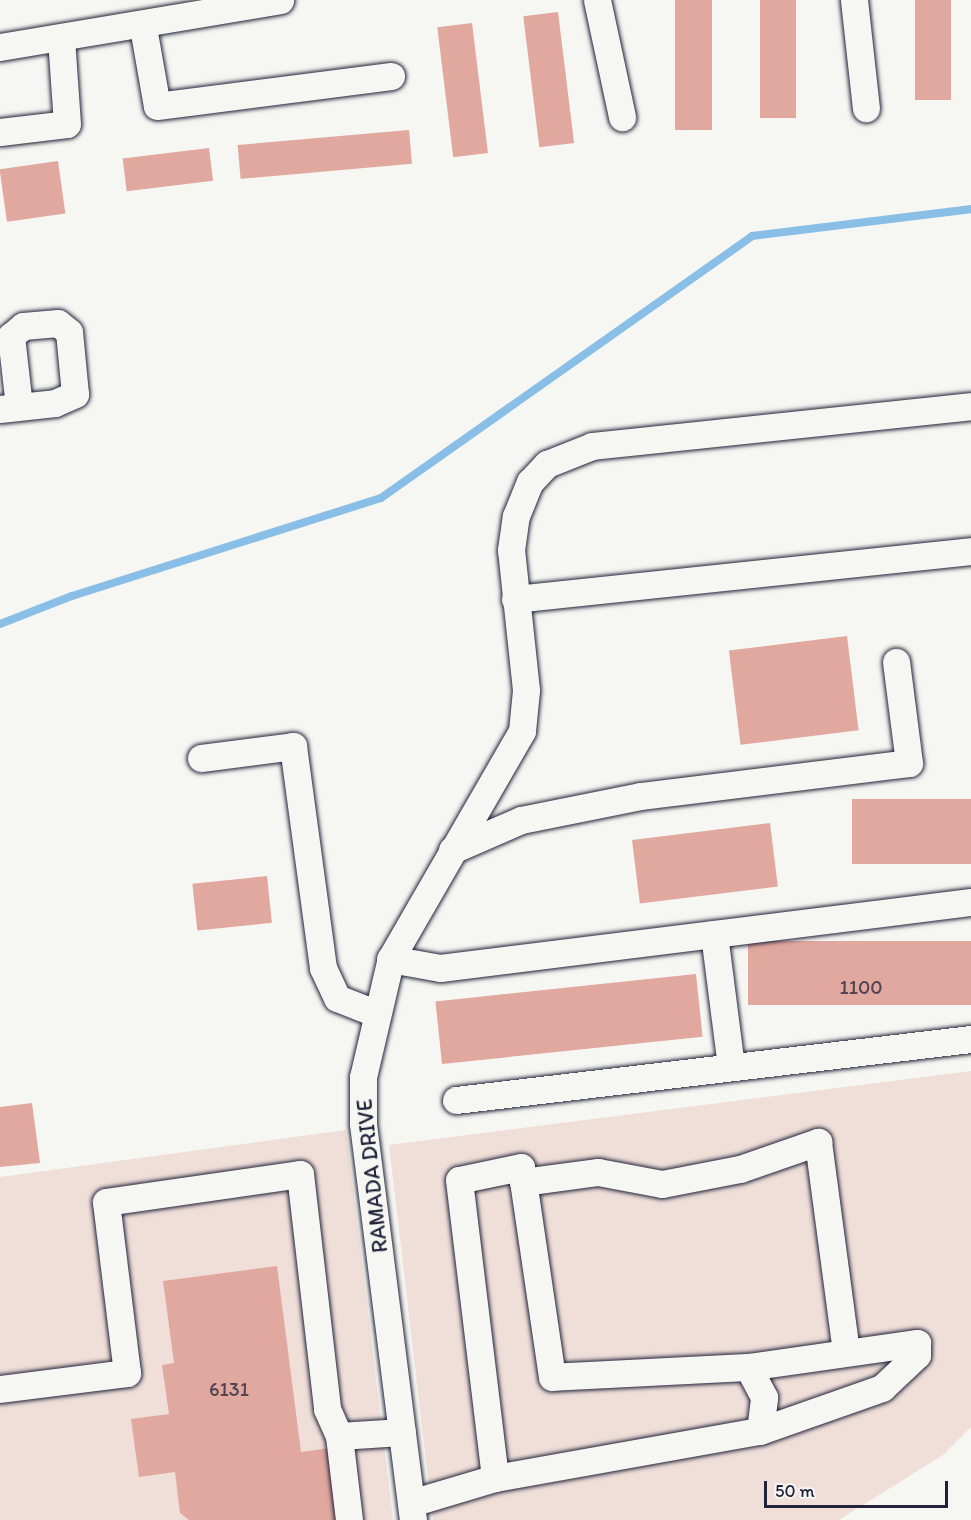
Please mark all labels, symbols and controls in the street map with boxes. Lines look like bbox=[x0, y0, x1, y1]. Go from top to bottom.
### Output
house number: 1100 bbox=[839, 975, 883, 999]
street label: RAMADA DRIVE bbox=[351, 1098, 393, 1254]
house number: 6131 bbox=[209, 1377, 249, 1401]
scale bar bbox=[767, 1469, 952, 1507]
text: 50 m bbox=[775, 1480, 815, 1502]

